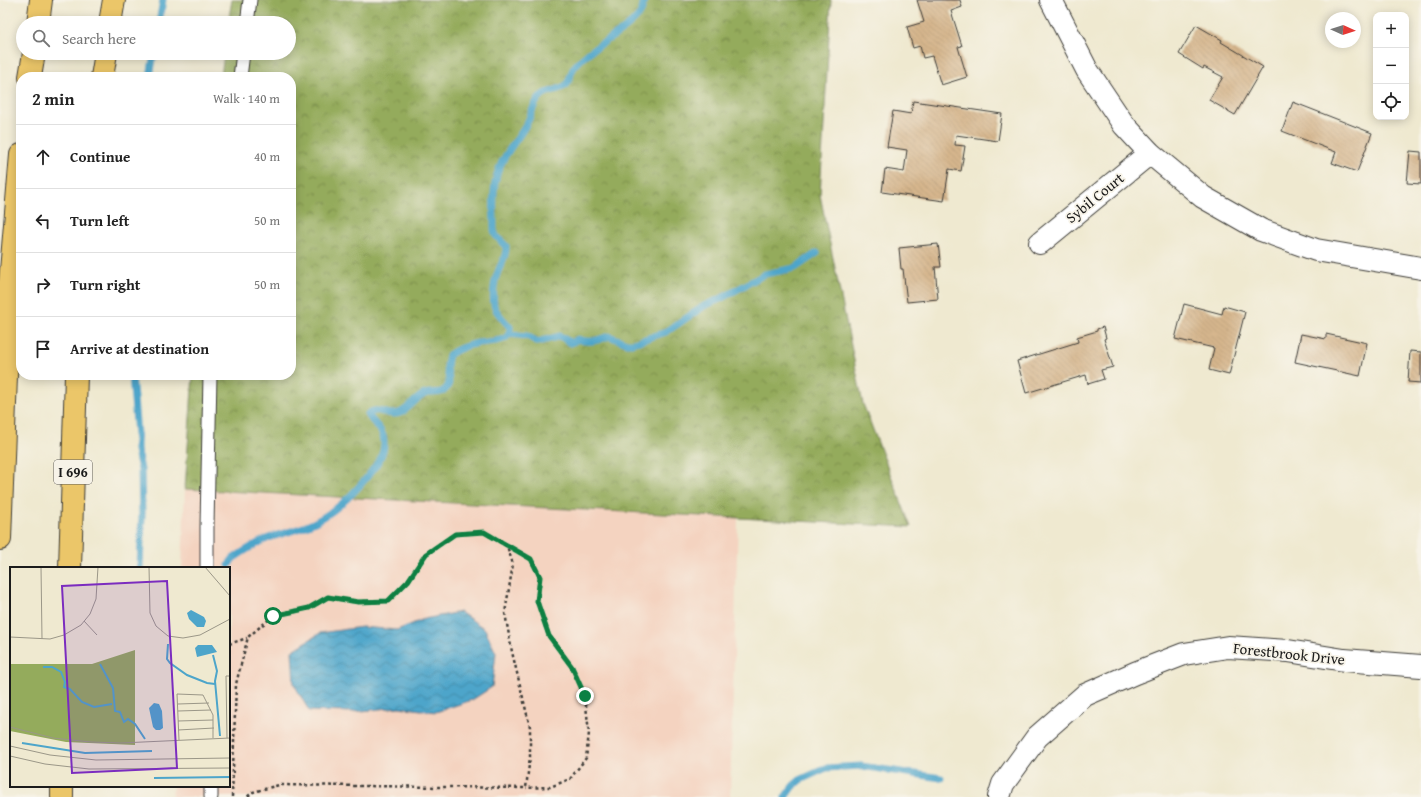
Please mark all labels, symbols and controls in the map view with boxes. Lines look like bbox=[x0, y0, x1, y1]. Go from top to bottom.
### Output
north arrow bbox=[1325, 12, 1361, 48]
map controls bbox=[1373, 12, 1409, 120]
button: + bbox=[1373, 12, 1409, 48]
search box bbox=[16, 16, 296, 60]
icon: search bbox=[30, 27, 52, 49]
text: Search here bbox=[62, 28, 136, 49]
button: − bbox=[1373, 48, 1409, 84]
button: locate bbox=[1373, 84, 1409, 120]
text: 2 min bbox=[32, 86, 74, 111]
text: Walk · 140 m bbox=[213, 89, 280, 108]
icon: ahead bbox=[32, 146, 54, 168]
text: Continue bbox=[70, 146, 131, 167]
text: 40 m bbox=[254, 147, 280, 166]
street label: Sybil Court bbox=[1061, 167, 1129, 228]
icon: left bbox=[32, 210, 54, 232]
text: Turn left bbox=[70, 210, 129, 231]
text: 50 m bbox=[254, 211, 280, 230]
icon: right bbox=[32, 274, 54, 296]
text: Turn right bbox=[70, 274, 141, 295]
text: 50 m bbox=[254, 275, 280, 294]
icon: arrive bbox=[32, 338, 54, 360]
text: Arrive at destination bbox=[70, 338, 209, 359]
road number: I 696 bbox=[54, 460, 92, 484]
inset map bbox=[10, 567, 230, 787]
route start bbox=[264, 607, 282, 625]
street label: Forestbrook Drive bbox=[1232, 637, 1346, 670]
route end bbox=[576, 687, 594, 705]

